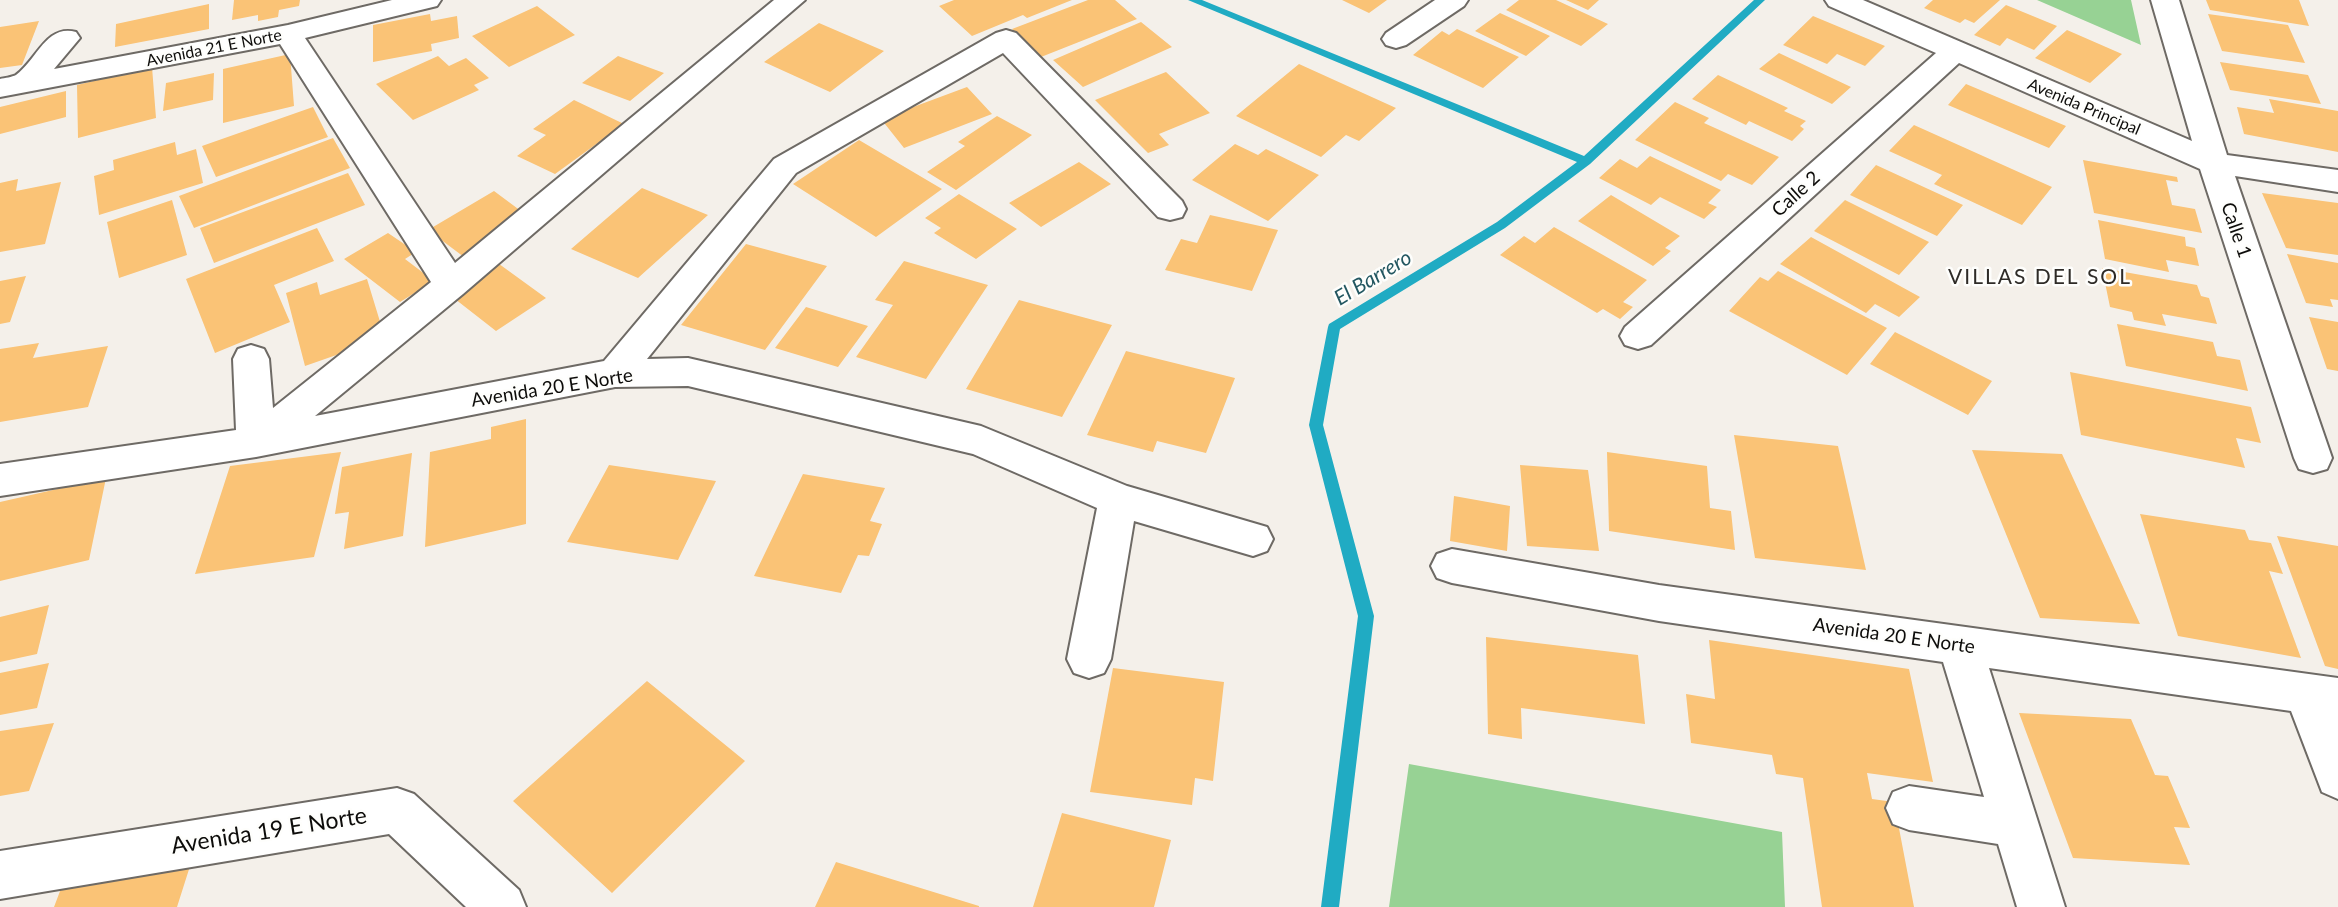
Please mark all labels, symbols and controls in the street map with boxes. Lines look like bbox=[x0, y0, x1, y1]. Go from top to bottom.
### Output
street label: Avenida 21 E Norte bbox=[145, 25, 283, 71]
street label: Avenida Principal bbox=[2025, 75, 2143, 139]
street label: Calle 2 bbox=[1767, 166, 1825, 222]
street label: Calle 1 bbox=[2216, 199, 2256, 261]
water label: El Barrero bbox=[1330, 245, 1416, 311]
district label: VILLAS DEL SOL bbox=[1950, 264, 2130, 290]
street label: Avenida 20 E Norte bbox=[470, 364, 634, 412]
street label: Avenida 20 E Norte bbox=[1812, 613, 1976, 659]
street label: Avenida 19 E Norte bbox=[169, 802, 369, 860]

